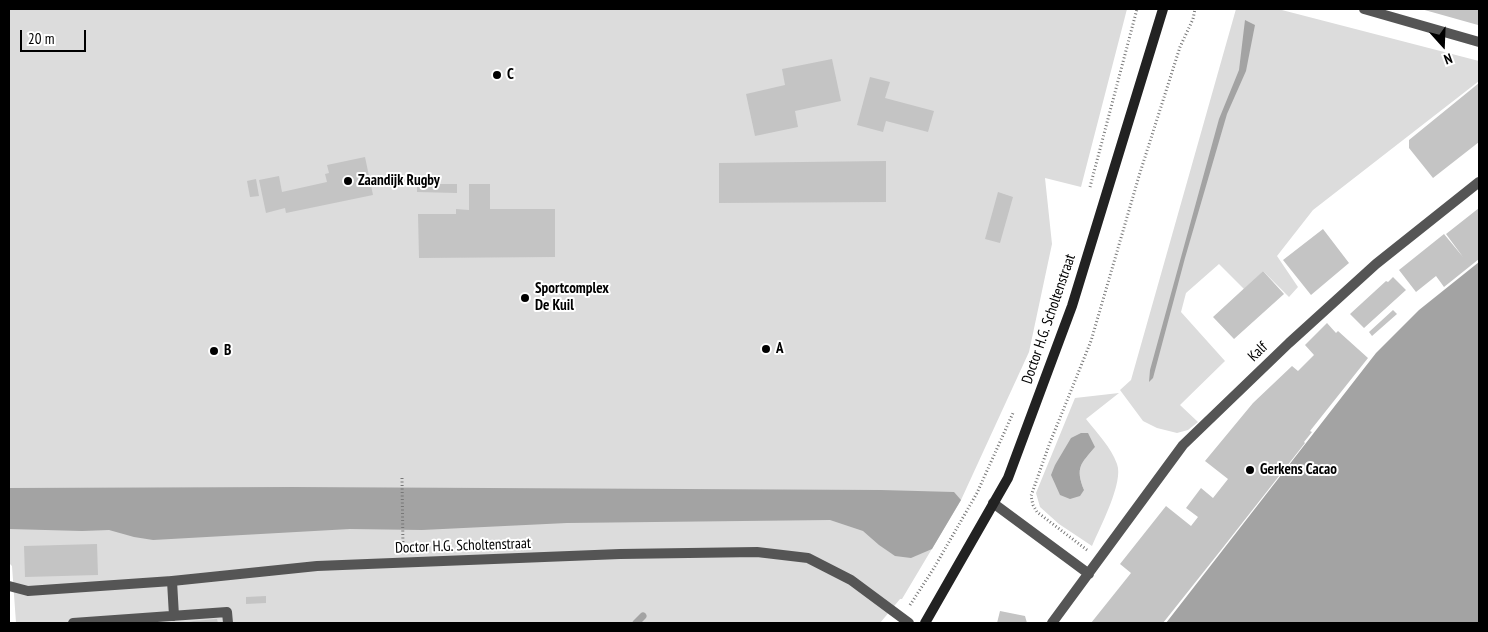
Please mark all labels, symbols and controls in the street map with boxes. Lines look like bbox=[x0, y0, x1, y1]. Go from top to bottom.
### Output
scale bar bbox=[22, 20, 89, 52]
north arrow bbox=[1418, 20, 1468, 70]
text: 20 m bbox=[28, 29, 54, 48]
text: N bbox=[1441, 49, 1455, 69]
place label: C bbox=[507, 66, 514, 84]
marker: C bbox=[491, 69, 503, 81]
place label: Zaandijk Rugby bbox=[358, 172, 440, 190]
marker: Zaandijk Rugby bbox=[342, 175, 354, 187]
street label: Doctor H.G. Scholtenstraat bbox=[1018, 252, 1080, 386]
place label: Sportcomplex De Kuil bbox=[535, 280, 609, 315]
marker: Sportcomplex De Kuil bbox=[519, 292, 531, 304]
street label: Kalf bbox=[1244, 338, 1272, 366]
place label: A bbox=[776, 340, 784, 358]
place label: B bbox=[224, 342, 231, 360]
marker: A bbox=[760, 343, 772, 355]
marker: B bbox=[208, 345, 220, 357]
place label: Gerkens Cacao bbox=[1260, 461, 1337, 479]
marker: Gerkens Cacao bbox=[1244, 464, 1256, 476]
street label: Doctor H.G. Scholtenstraat bbox=[395, 535, 531, 557]

